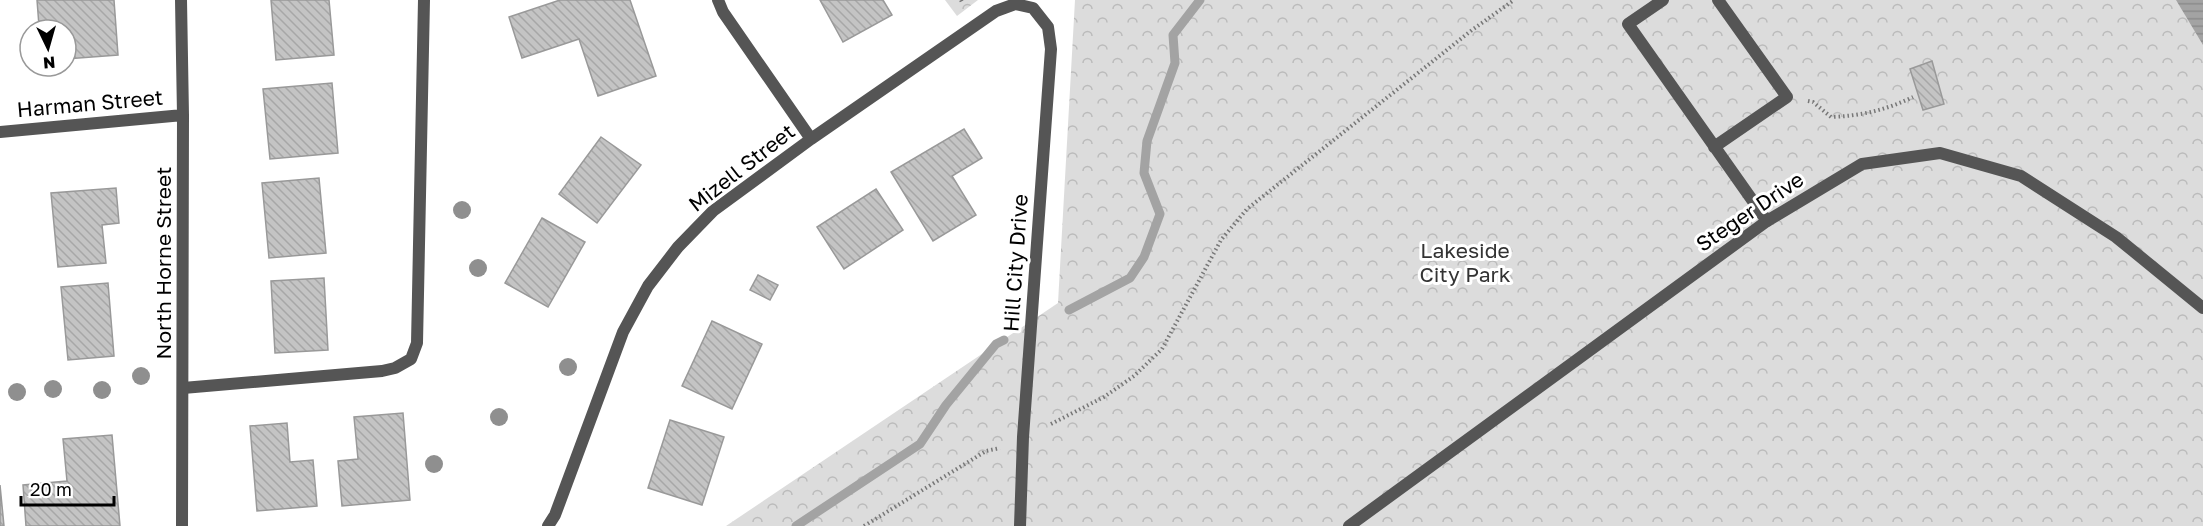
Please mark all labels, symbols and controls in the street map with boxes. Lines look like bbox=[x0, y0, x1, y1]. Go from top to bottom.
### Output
north arrow bbox=[18, 18, 78, 78]
text: N bbox=[42, 52, 56, 73]
street label: Harman Street bbox=[16, 84, 164, 122]
street label: Mizell Street bbox=[683, 118, 800, 217]
street label: Steger Drive bbox=[1691, 166, 1808, 257]
street label: North Horne Street bbox=[150, 167, 176, 360]
street label: Hill City Drive bbox=[997, 193, 1033, 333]
park label: Lakeside City Park bbox=[1419, 237, 1511, 287]
scale bar bbox=[21, 469, 114, 507]
text: 20 m bbox=[30, 478, 72, 500]

